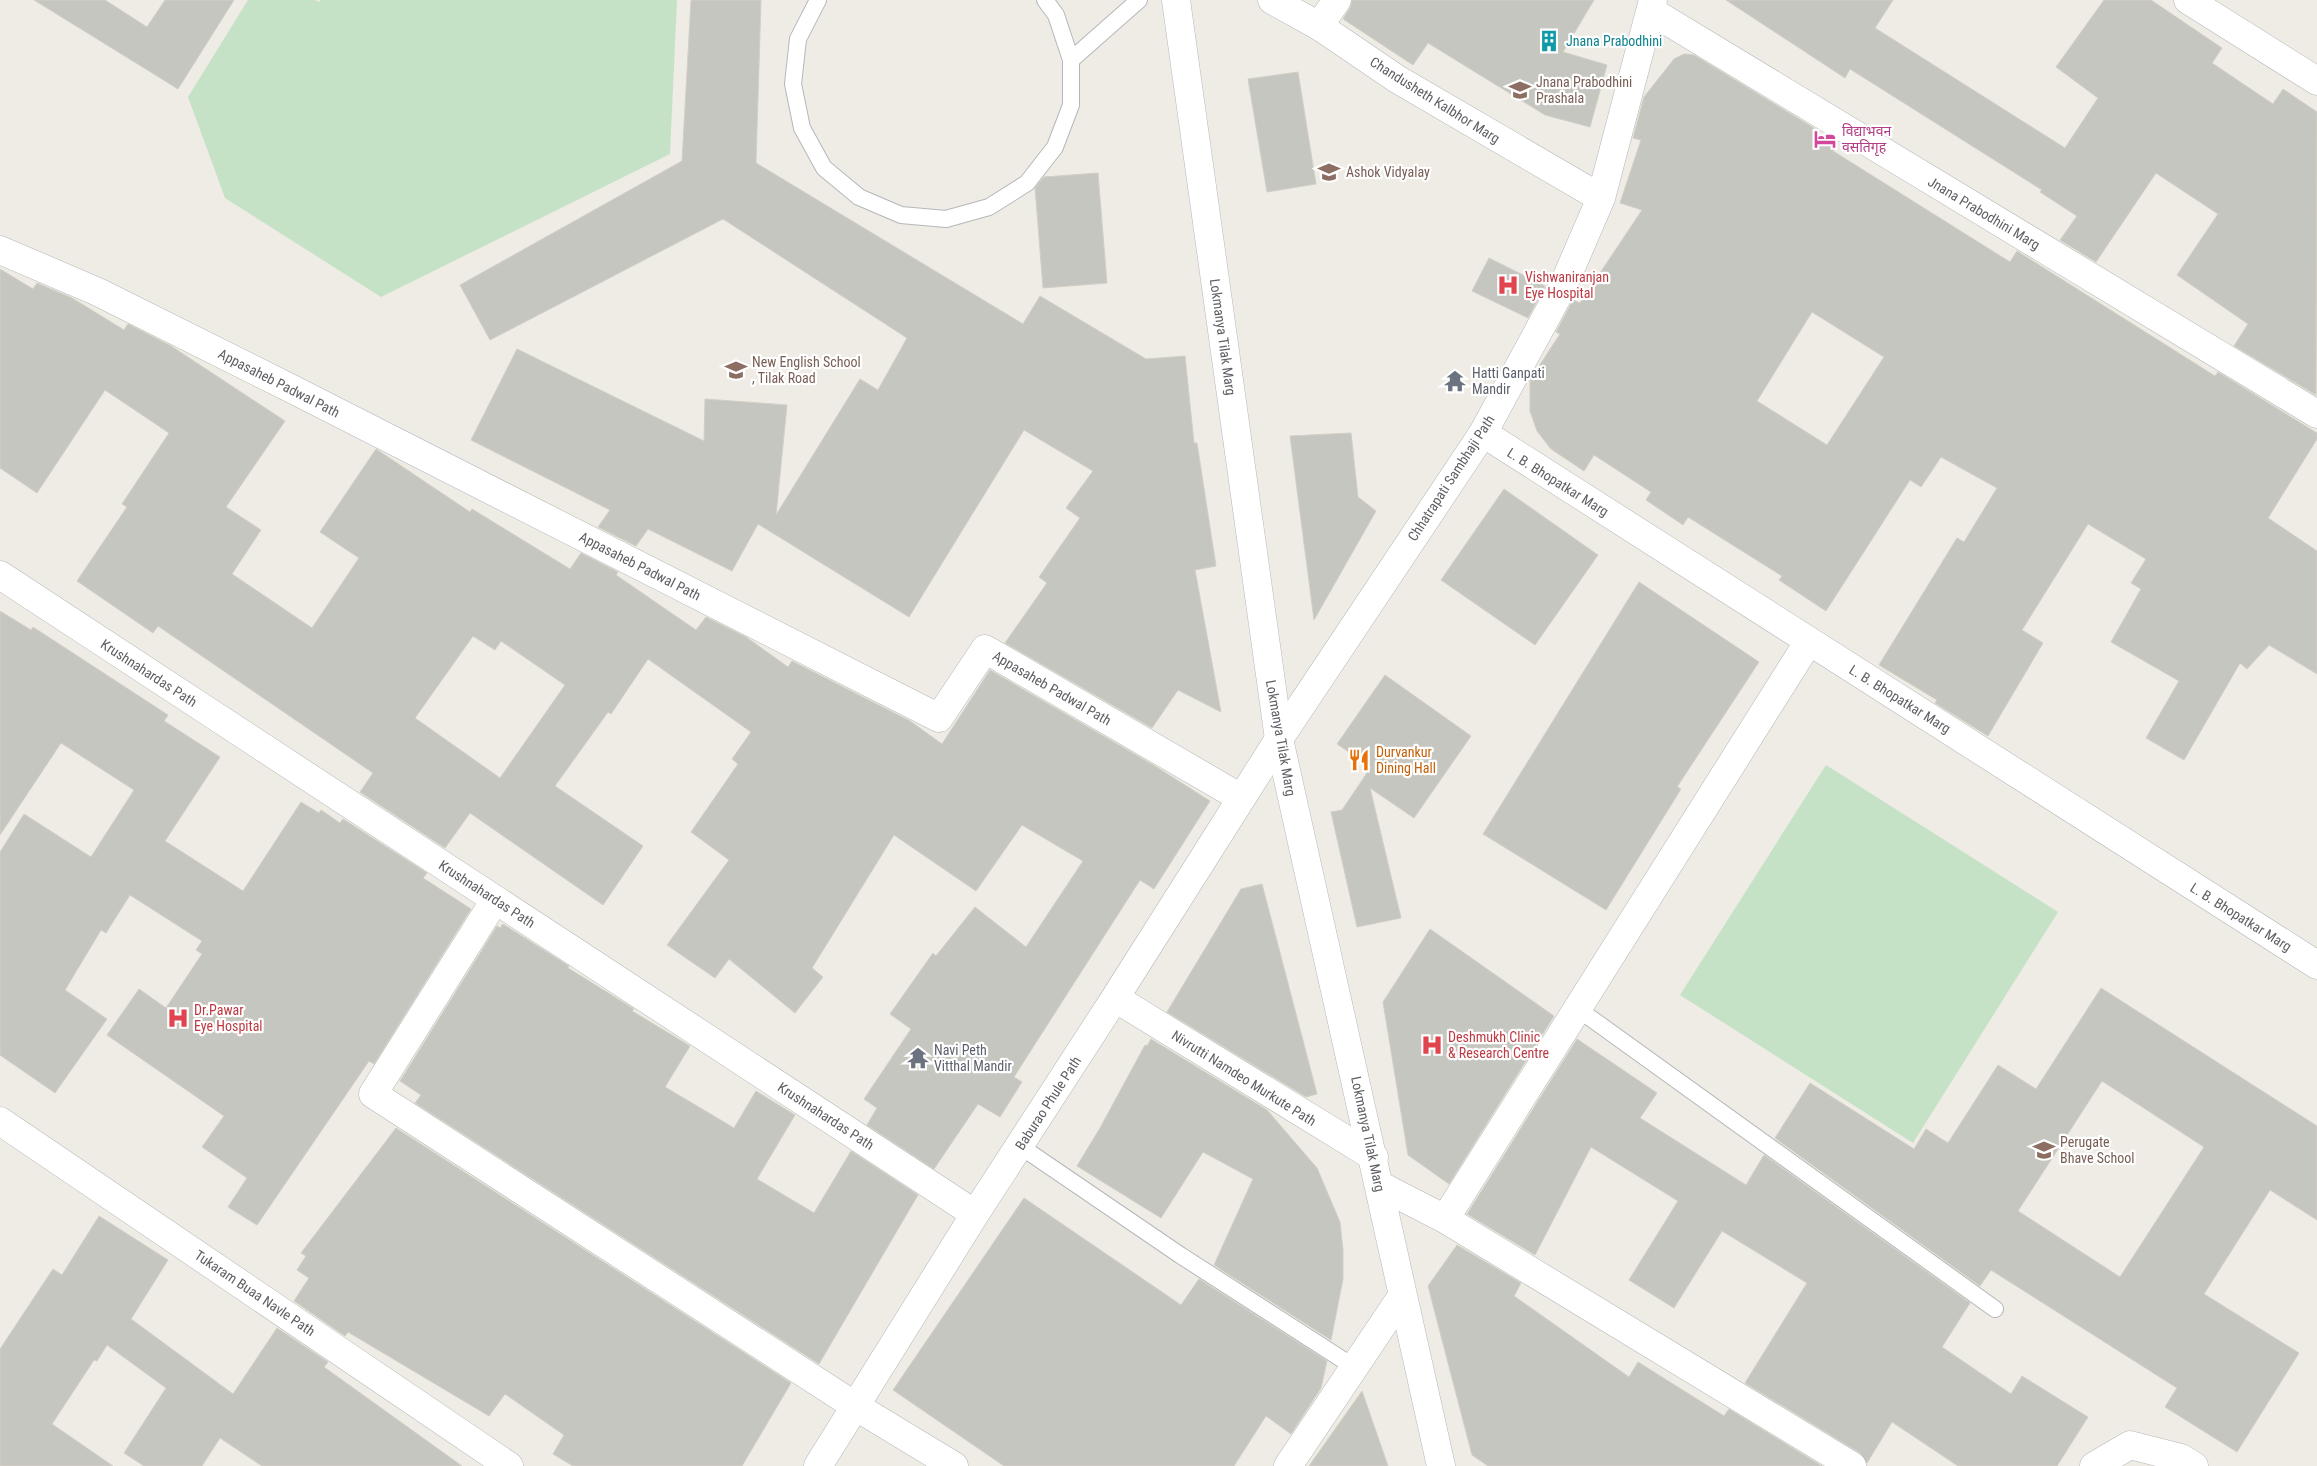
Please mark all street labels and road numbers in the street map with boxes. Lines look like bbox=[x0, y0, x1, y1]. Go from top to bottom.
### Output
street label: Chandusheth Kalbhor Marg bbox=[1367, 54, 1503, 146]
street label: Jnana Prabodhini Marg bbox=[1925, 173, 2043, 253]
street label: Lokmanya Tilak Marg bbox=[1207, 278, 1239, 396]
street label: Appasaheb Padwal Path bbox=[216, 345, 342, 421]
street label: Chhatrapati Sambhaji Path bbox=[1404, 412, 1498, 544]
street label: L. B. Bhopatkar Marg bbox=[1505, 444, 1611, 520]
street label: Appasaheb Padwal Path bbox=[577, 528, 703, 604]
street label: Krushnahardas Path bbox=[98, 636, 200, 710]
street label: Appasaheb Padwal Path bbox=[990, 648, 1114, 728]
street label: L. B. Bhopatkar Marg bbox=[1847, 661, 1953, 737]
street label: Lokmanya Tilak Marg bbox=[1263, 679, 1299, 797]
street label: Krushnahardas Path bbox=[436, 857, 538, 931]
street label: L. B. Bhopatkar Marg bbox=[2188, 879, 2294, 955]
street label: Nivrutti Namdeo Murkute Path bbox=[1169, 1027, 1319, 1129]
street label: Baburao Phule Path bbox=[1012, 1053, 1084, 1153]
street label: Lokmanya Tilak Marg bbox=[1348, 1075, 1388, 1193]
street label: Krushnahardas Path bbox=[775, 1079, 877, 1153]
street label: Tukaram Buaa Navle Path bbox=[192, 1247, 318, 1339]

